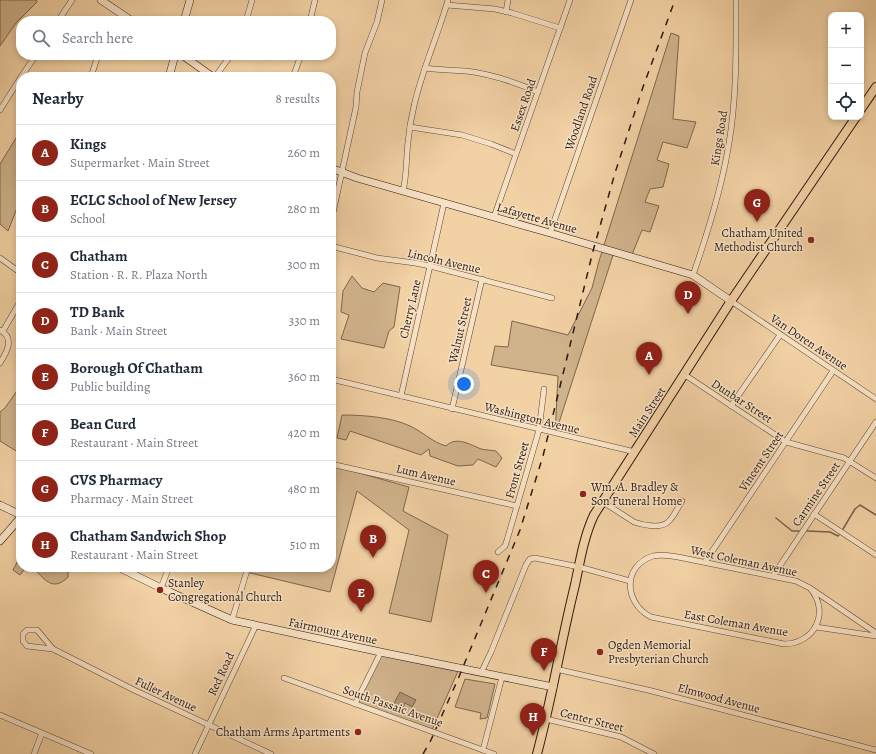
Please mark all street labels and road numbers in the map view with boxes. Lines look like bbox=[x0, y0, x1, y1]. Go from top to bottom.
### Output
street label: Woodland Road bbox=[560, 73, 601, 153]
street label: Essex Road bbox=[506, 76, 540, 134]
street label: Kings Road bbox=[707, 109, 731, 167]
street label: Lafayette Avenue bbox=[495, 199, 579, 237]
street label: Lincoln Avenue bbox=[406, 245, 482, 277]
street label: Cherry Lane bbox=[395, 278, 425, 340]
street label: Walnut Street bbox=[444, 295, 475, 366]
street label: Van Doren Avenue bbox=[766, 310, 851, 374]
street label: Dunbar Street bbox=[708, 375, 776, 427]
street label: Main Street bbox=[625, 384, 669, 440]
street label: Washington Avenue bbox=[482, 398, 581, 438]
street label: Vincent Street bbox=[734, 428, 787, 495]
street label: Front Street bbox=[501, 440, 533, 500]
street label: Carmine Street bbox=[788, 458, 844, 530]
street label: Lum Avenue bbox=[395, 460, 457, 490]
street label: West Coleman Avenue bbox=[688, 542, 799, 580]
street label: East Coleman Avenue bbox=[683, 606, 789, 640]
street label: Fairmount Avenue bbox=[287, 614, 379, 648]
street label: Red Road bbox=[204, 649, 238, 698]
street label: Fuller Avenue bbox=[132, 673, 200, 715]
street label: Elmwood Avenue bbox=[676, 679, 762, 717]
street label: South Passaic Avenue bbox=[341, 681, 445, 731]
street label: Center Street bbox=[559, 704, 626, 736]

